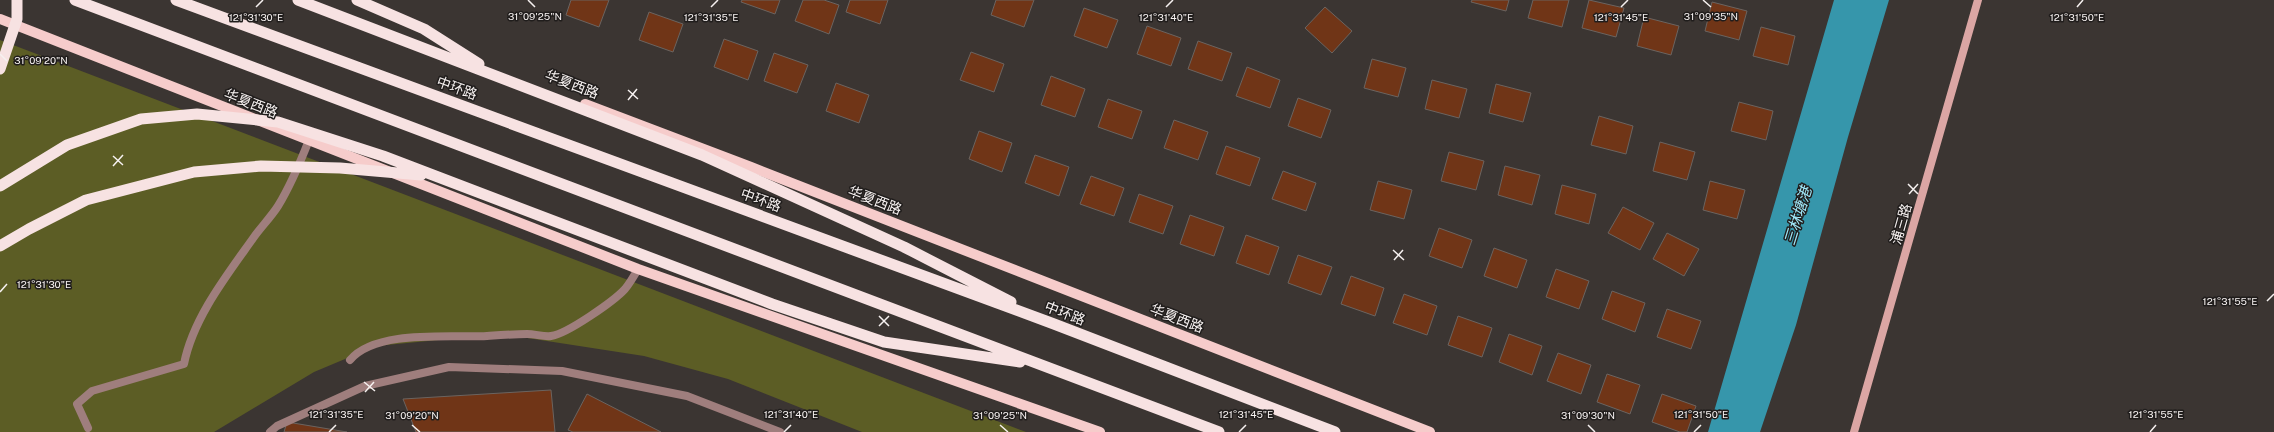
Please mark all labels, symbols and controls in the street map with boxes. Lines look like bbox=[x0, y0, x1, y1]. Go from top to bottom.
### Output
text: 31°09'25"N bbox=[508, 10, 562, 22]
text: 31°09'35"N bbox=[1684, 10, 1738, 22]
text: 121°31'30"E bbox=[229, 11, 283, 23]
text: 121°31'35"E bbox=[684, 11, 738, 23]
text: 121°31'40"E bbox=[1139, 11, 1193, 23]
text: 121°31'45"E bbox=[1594, 11, 1648, 23]
text: 121°31'50"E bbox=[2050, 11, 2104, 23]
text: 31°09'20"N bbox=[14, 54, 68, 66]
street label: 华夏西路 bbox=[543, 66, 601, 102]
street label: 中环路 bbox=[435, 73, 479, 103]
street label: 华夏西路 bbox=[222, 85, 280, 121]
street label: 华夏西路 bbox=[846, 182, 904, 218]
water label: 三林塘港 bbox=[1781, 183, 1815, 247]
street label: 中环路 bbox=[739, 185, 783, 215]
street label: 浦三路 bbox=[1888, 202, 1914, 246]
text: 121°31'30"E bbox=[17, 278, 71, 290]
text: 121°31'55"E bbox=[2203, 295, 2257, 307]
street label: 中环路 bbox=[1043, 298, 1087, 328]
street label: 华夏西路 bbox=[1148, 300, 1206, 336]
text: 121°31'35"E bbox=[309, 408, 363, 420]
text: 121°31'40"E bbox=[764, 408, 818, 420]
text: 121°31'45"E bbox=[1219, 408, 1273, 420]
text: 121°31'50"E bbox=[1674, 408, 1728, 420]
text: 121°31'55"E bbox=[2129, 408, 2183, 420]
text: 31°09'20"N bbox=[385, 409, 439, 421]
text: 31°09'25"N bbox=[973, 409, 1027, 421]
text: 31°09'30"N bbox=[1561, 409, 1615, 421]

